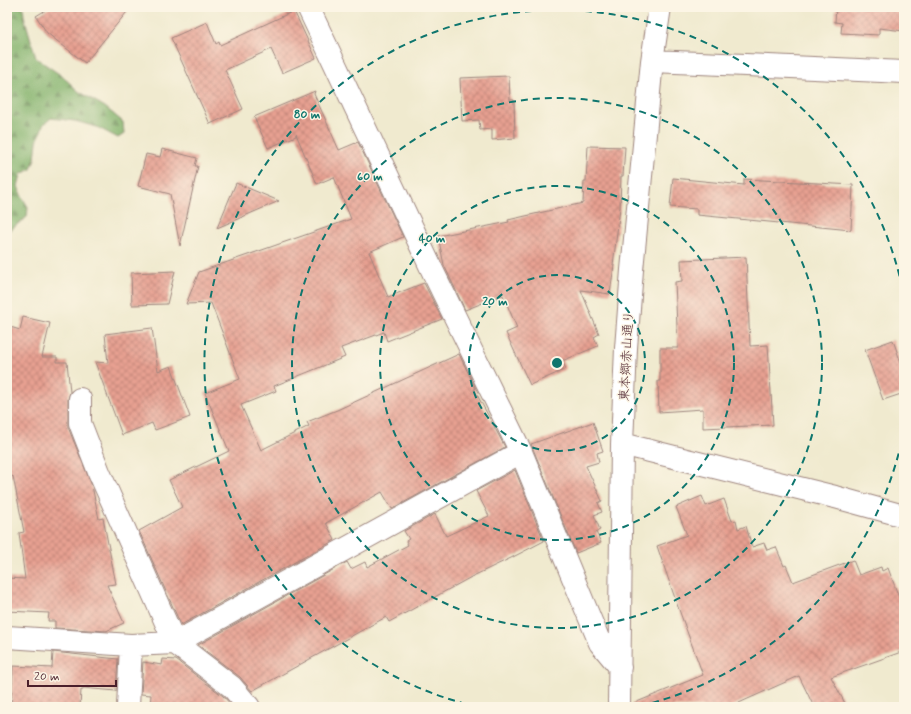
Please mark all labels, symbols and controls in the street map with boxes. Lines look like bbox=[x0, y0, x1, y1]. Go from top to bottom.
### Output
text: 80 m bbox=[294, 107, 321, 123]
text: 60 m bbox=[357, 169, 383, 185]
text: 40 m bbox=[419, 231, 446, 247]
text: 20 m bbox=[482, 294, 508, 310]
street label: 東本郷赤山通り bbox=[616, 310, 638, 402]
centre of rings bbox=[550, 356, 564, 370]
scale bar bbox=[28, 662, 116, 688]
text: 20 m bbox=[34, 669, 60, 685]

